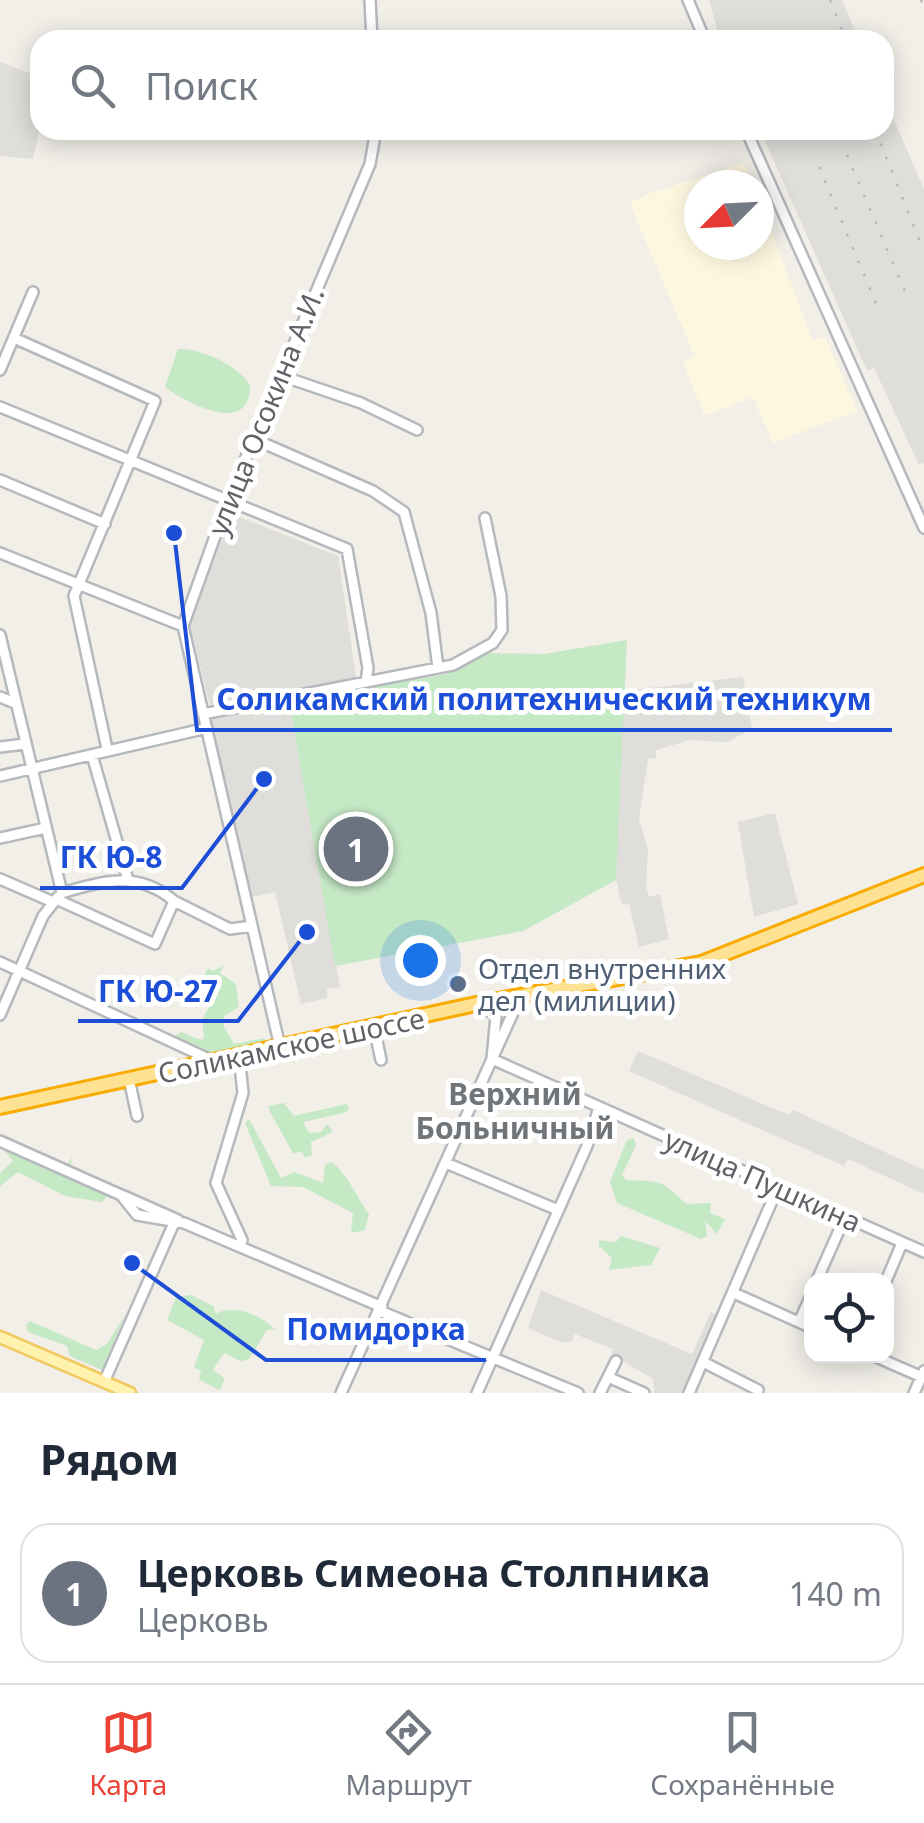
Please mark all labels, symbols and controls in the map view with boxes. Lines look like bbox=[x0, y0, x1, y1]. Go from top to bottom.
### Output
search box bbox=[30, 30, 894, 140]
icon: search bbox=[65, 58, 120, 113]
text: Поиск bbox=[145, 59, 258, 111]
north arrow bbox=[684, 170, 774, 260]
street label: улица Осокина А.И. bbox=[198, 281, 332, 541]
callout: Соликамский политехнический техникум bbox=[197, 670, 892, 730]
text: Соликамский политехнический техникум bbox=[217, 678, 872, 719]
pin: 1 bbox=[324, 812, 388, 886]
callout: ГК Ю-8 bbox=[40, 828, 182, 888]
text: ГК Ю-8 bbox=[60, 836, 162, 877]
your location bbox=[395, 935, 446, 986]
place label: Отдел внутренних дел (милиции) bbox=[478, 949, 727, 1019]
callout: ГК Ю-27 bbox=[78, 961, 238, 1021]
text: ГК Ю-27 bbox=[98, 970, 218, 1011]
marker: Отдел внутренних дел (милиции) bbox=[447, 973, 469, 995]
street label: Соликамское шоссе bbox=[154, 998, 428, 1092]
district label: Верхний Больничный bbox=[415, 1073, 615, 1148]
street label: улица Пушкина bbox=[659, 1120, 867, 1240]
map controls bbox=[804, 1273, 894, 1363]
button: locate bbox=[804, 1273, 894, 1363]
callout: Помидорка bbox=[266, 1300, 486, 1360]
text: Помидорка bbox=[286, 1308, 466, 1349]
text: Рядом bbox=[40, 1430, 179, 1487]
text: Церковь Симеона Столпника bbox=[137, 1546, 710, 1598]
text: 1 bbox=[65, 1572, 84, 1615]
text: 140 m bbox=[789, 1572, 882, 1615]
text: Церковь bbox=[137, 1598, 269, 1641]
tab: Карта bbox=[89, 1705, 167, 1803]
tab: Маршрут bbox=[346, 1705, 472, 1803]
tab: Сохранённые bbox=[650, 1705, 835, 1803]

